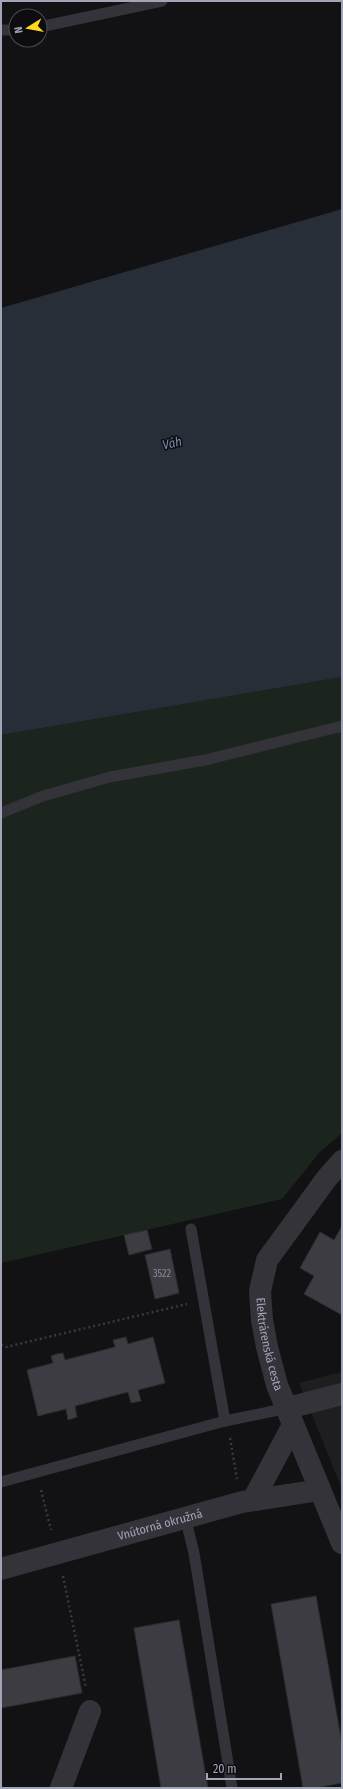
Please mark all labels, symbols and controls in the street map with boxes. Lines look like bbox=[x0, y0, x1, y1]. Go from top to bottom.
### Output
north arrow bbox=[8, 8, 48, 48]
text: N bbox=[12, 25, 26, 34]
water label: Váh bbox=[161, 433, 183, 453]
house number: 3522 bbox=[153, 1268, 171, 1280]
street label: Elektrárenská cesta bbox=[253, 1297, 286, 1393]
street label: Vnútorná okružná bbox=[116, 1506, 204, 1543]
scale bar bbox=[207, 1755, 281, 1781]
text: 20 m bbox=[213, 1762, 237, 1776]

